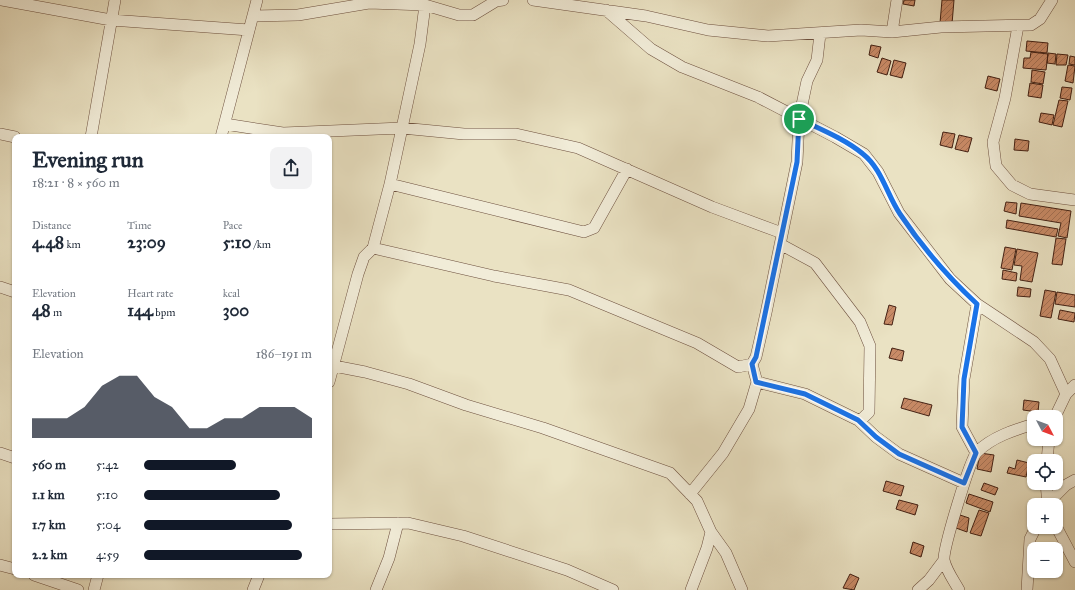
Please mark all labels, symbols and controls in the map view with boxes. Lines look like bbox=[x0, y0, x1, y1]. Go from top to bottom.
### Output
pin bbox=[782, 102, 816, 136]
icon: arrive bbox=[788, 108, 810, 130]
text: Evening run bbox=[32, 146, 144, 173]
button: share bbox=[270, 147, 312, 189]
text: 18:21 · 8 × 560 m bbox=[32, 175, 120, 191]
text: Distance bbox=[32, 219, 71, 232]
text: Time bbox=[127, 219, 152, 232]
text: Pace bbox=[223, 219, 243, 232]
text: 4.48 bbox=[32, 232, 64, 253]
text: 23:09 bbox=[127, 232, 166, 253]
text: 5:10 bbox=[223, 232, 251, 253]
text: km bbox=[64, 238, 81, 251]
text: /km bbox=[251, 238, 271, 251]
text: Elevation bbox=[32, 287, 76, 300]
text: Heart rate bbox=[127, 287, 174, 300]
text: kcal bbox=[223, 287, 240, 300]
text: 48 bbox=[32, 300, 51, 321]
text: 144 bbox=[127, 300, 153, 321]
text: 300 bbox=[223, 300, 249, 321]
text: m bbox=[51, 306, 62, 319]
text: bpm bbox=[153, 306, 175, 319]
text: Elevation bbox=[32, 346, 84, 362]
text: 186–191 m bbox=[256, 346, 312, 362]
north arrow bbox=[1027, 410, 1063, 446]
map controls bbox=[1027, 410, 1063, 578]
button: locate bbox=[1027, 454, 1063, 490]
text: 560 m bbox=[32, 457, 66, 473]
text: 5:42 bbox=[96, 457, 119, 473]
text: 1.1 km bbox=[32, 487, 65, 503]
text: 5:10 bbox=[96, 487, 118, 503]
button: + bbox=[1027, 498, 1063, 534]
text: 1.7 km bbox=[32, 517, 66, 533]
text: 5:04 bbox=[96, 517, 120, 533]
button: − bbox=[1027, 542, 1063, 578]
text: 2.2 km bbox=[32, 547, 68, 563]
text: 4:59 bbox=[96, 547, 120, 563]

